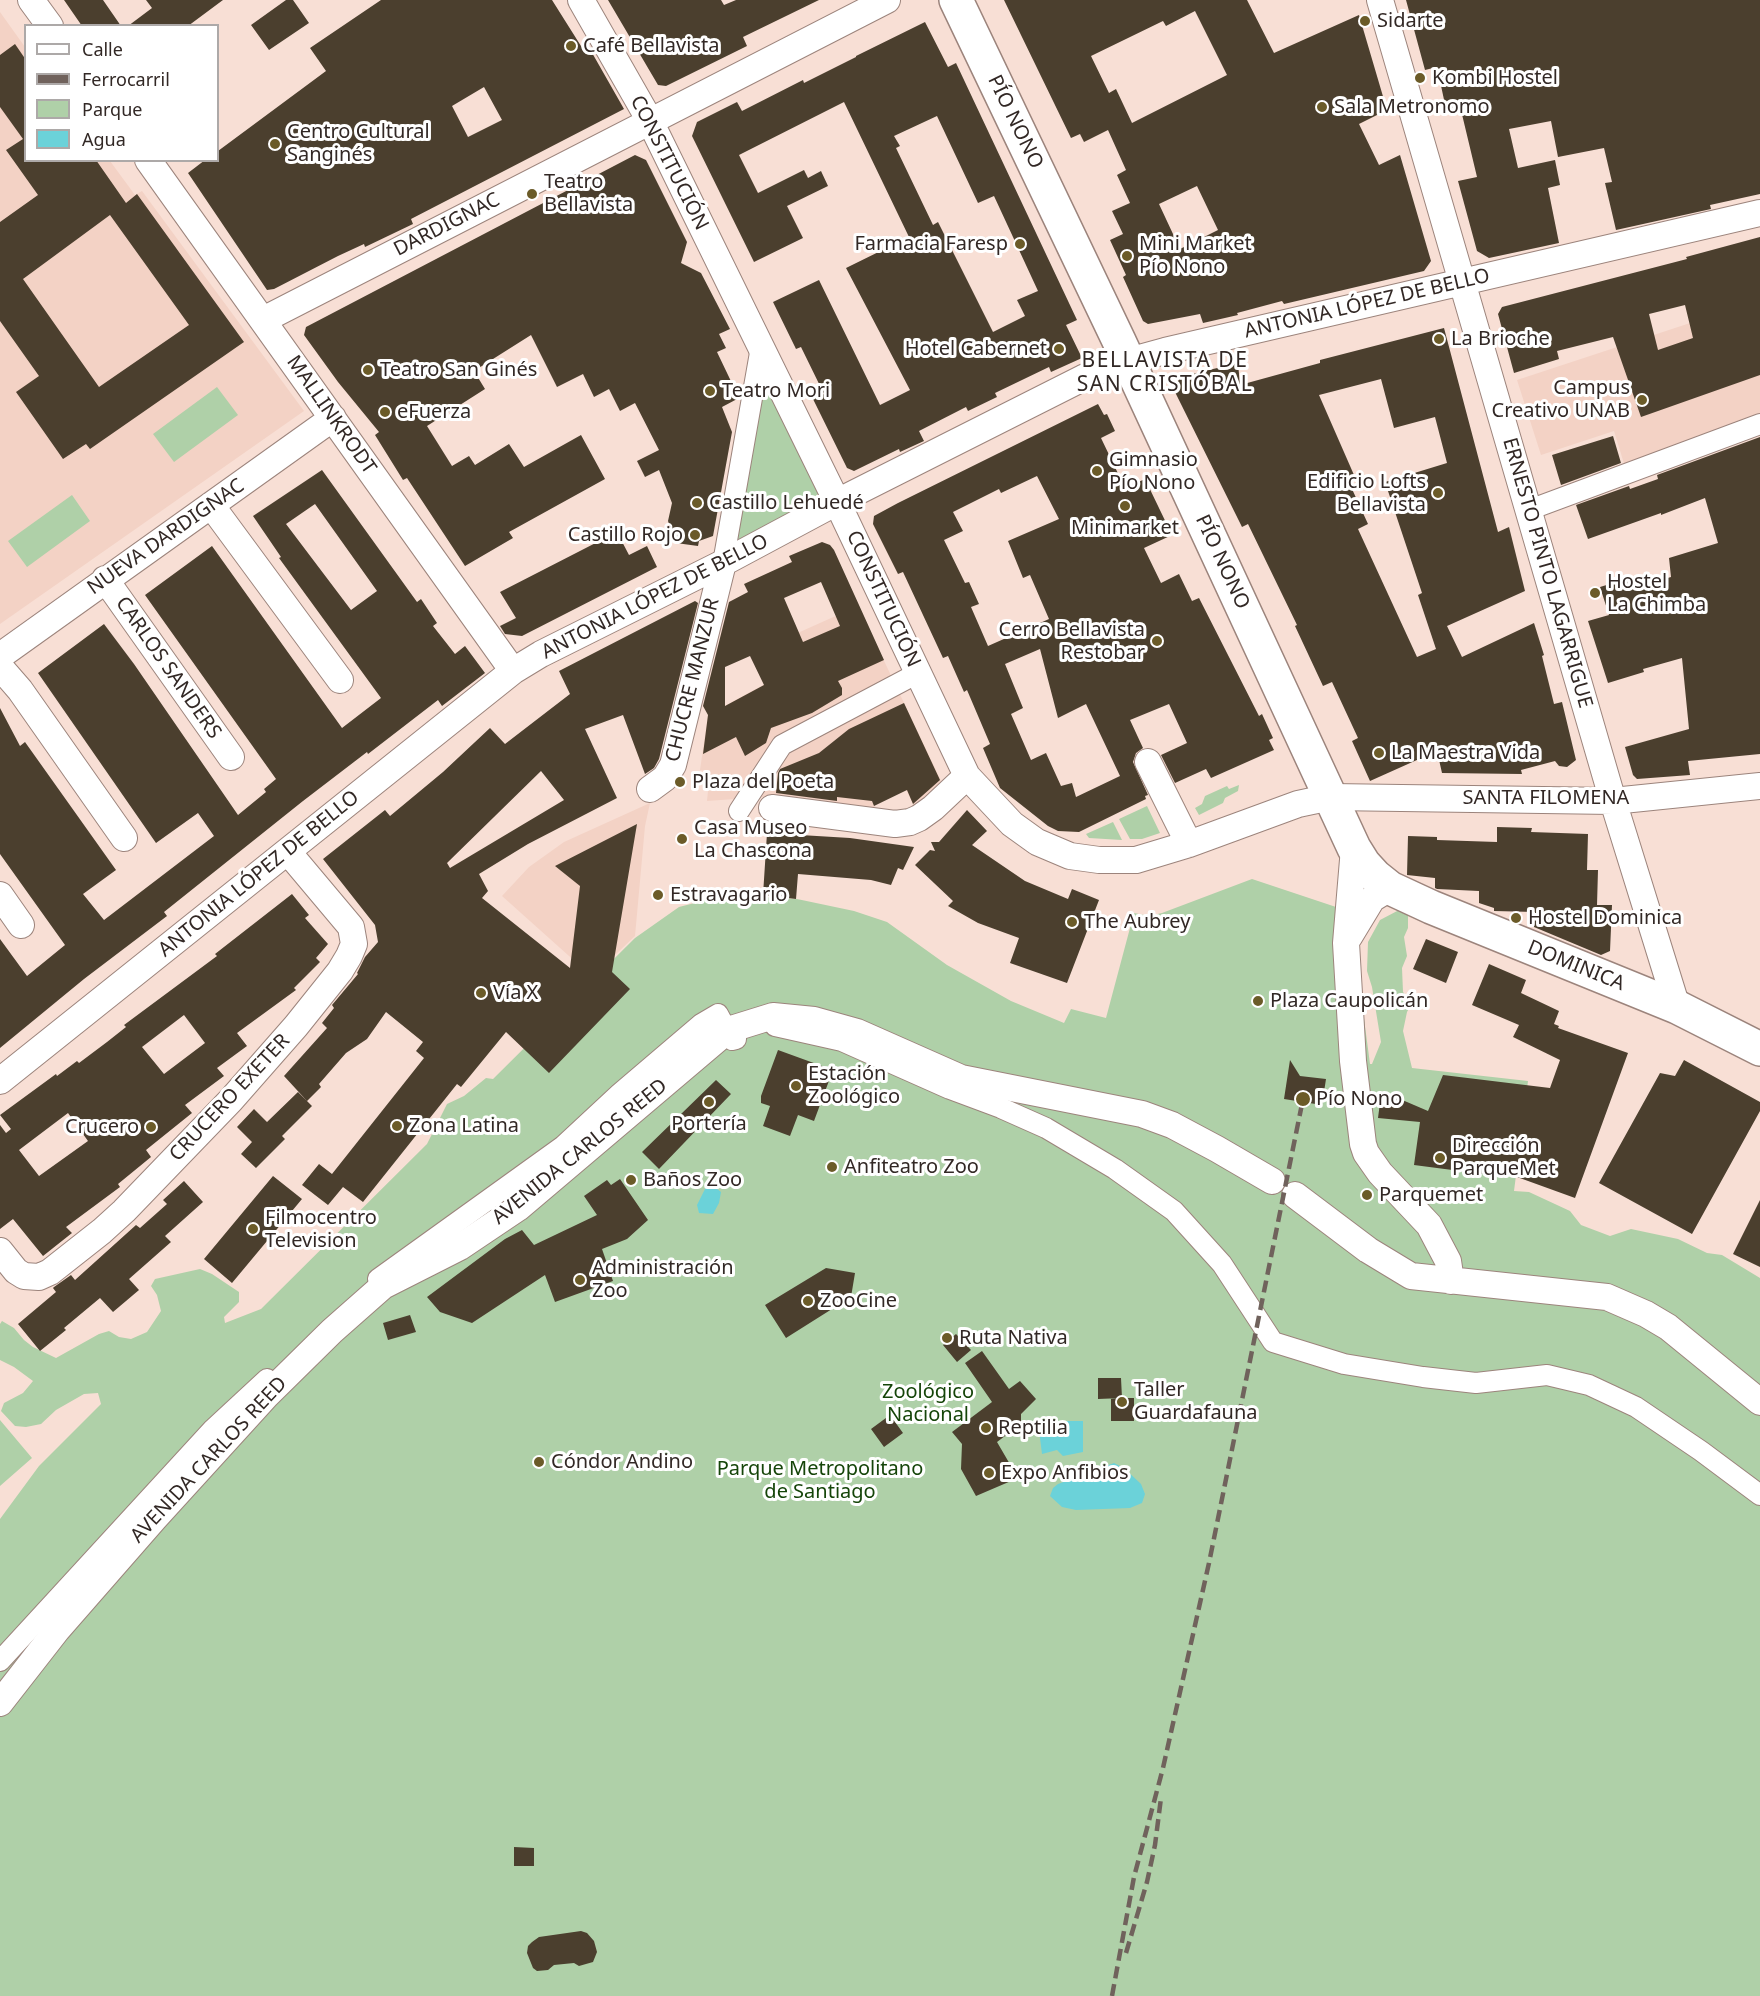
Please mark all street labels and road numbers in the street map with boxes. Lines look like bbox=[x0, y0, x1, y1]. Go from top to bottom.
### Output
street label: PÍO NONO bbox=[982, 71, 1048, 173]
street label: CONSTITUCIÓN bbox=[625, 92, 713, 234]
street label: DARDIGNAC bbox=[390, 188, 504, 262]
street label: ANTONIA LÓPEZ DE BELLO bbox=[1242, 264, 1492, 344]
street label: MALLINKRODT bbox=[281, 351, 381, 479]
street label: ERNESTO PINTO LAGARRIGUE bbox=[1497, 435, 1597, 711]
street label: NUEVA DARDIGNAC bbox=[83, 474, 249, 600]
street label: PÍO NONO bbox=[1190, 511, 1254, 613]
street label: CONSTITUCIÓN bbox=[841, 527, 925, 671]
street label: ANTONIA LÓPEZ DE BELLO bbox=[538, 529, 772, 665]
street label: CARLOS SANDERS bbox=[110, 592, 226, 744]
street label: CHUCRE MANZUR bbox=[661, 596, 725, 764]
street label: ANTONIA LÓPEZ DE BELLO bbox=[154, 786, 364, 962]
street label: SANTA FILOMENA bbox=[1463, 786, 1629, 810]
street label: DOMINICA bbox=[1524, 936, 1628, 996]
street label: CRUCERO EXETER bbox=[165, 1029, 295, 1167]
street label: AVENIDA CARLOS REED bbox=[488, 1074, 672, 1230]
street label: AVENIDA CARLOS REED bbox=[126, 1372, 292, 1548]

